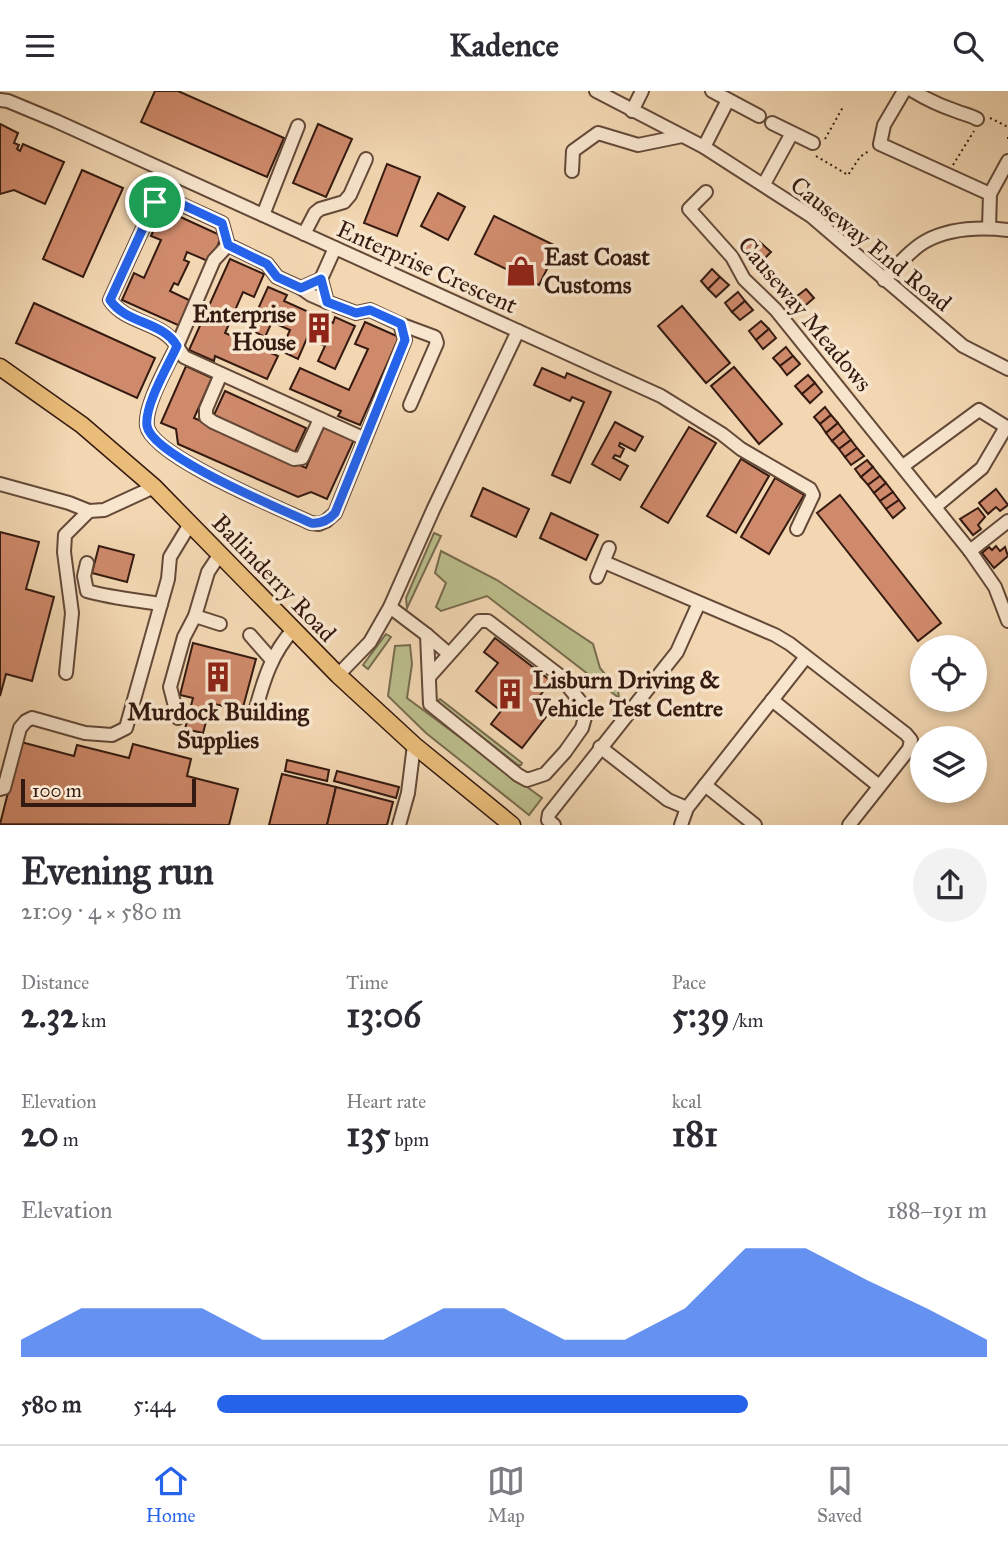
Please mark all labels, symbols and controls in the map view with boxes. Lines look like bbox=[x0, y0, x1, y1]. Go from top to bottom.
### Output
text: Kadence bbox=[449, 26, 559, 65]
icon: menu bbox=[21, 27, 59, 65]
icon: search bbox=[949, 27, 987, 65]
street label: Causeway End Road bbox=[784, 170, 958, 318]
pin bbox=[125, 172, 185, 232]
icon: arrive bbox=[136, 183, 174, 221]
street label: Enterprise Crescent bbox=[332, 214, 522, 320]
street label: Causeway Meadows bbox=[731, 230, 879, 398]
place label: East Coast Customs bbox=[544, 242, 650, 300]
shop icon: East Coast Customs bbox=[504, 254, 538, 288]
place label: Enterprise House bbox=[192, 299, 296, 357]
building icon: Enterprise House bbox=[302, 311, 336, 345]
street label: Ballinderry Road bbox=[205, 508, 343, 648]
map controls bbox=[910, 635, 987, 803]
button: locate bbox=[910, 635, 987, 712]
building icon: Murdock Building Supplies bbox=[201, 660, 235, 694]
place label: Lisburn Driving & Vehicle Test Centre bbox=[532, 665, 723, 723]
building icon: Lisburn Driving & Vehicle Test Centre bbox=[493, 677, 527, 711]
place label: Murdock Building Supplies bbox=[127, 697, 310, 755]
button: layers bbox=[910, 726, 987, 803]
scale bar bbox=[21, 775, 196, 807]
text: 100 m bbox=[32, 779, 82, 802]
text: Evening run bbox=[21, 848, 214, 894]
button: share bbox=[913, 848, 987, 922]
text: 21:09 · 4 × 580 m bbox=[21, 897, 182, 925]
text: Distance bbox=[21, 971, 89, 994]
text: Time bbox=[346, 971, 388, 994]
text: Pace bbox=[672, 971, 706, 994]
text: 2.32 bbox=[21, 994, 78, 1037]
text: 13:06 bbox=[346, 994, 421, 1037]
text: 5:39 bbox=[672, 994, 730, 1037]
text: km bbox=[78, 1009, 106, 1032]
text: /km bbox=[730, 1009, 764, 1032]
text: Elevation bbox=[21, 1090, 96, 1113]
text: Heart rate bbox=[346, 1090, 426, 1113]
text: kcal bbox=[672, 1090, 702, 1113]
text: 20 bbox=[21, 1113, 59, 1156]
text: 135 bbox=[346, 1113, 390, 1156]
text: 181 bbox=[672, 1113, 718, 1156]
text: m bbox=[59, 1128, 79, 1151]
text: bpm bbox=[390, 1128, 429, 1151]
text: Elevation bbox=[21, 1196, 112, 1224]
text: 188–191 m bbox=[887, 1196, 987, 1224]
text: 580 m bbox=[21, 1390, 82, 1418]
text: 5:44 bbox=[133, 1390, 175, 1418]
tab: Home bbox=[146, 1462, 196, 1527]
tab: Map bbox=[487, 1462, 525, 1527]
tab: Saved bbox=[817, 1462, 862, 1527]

